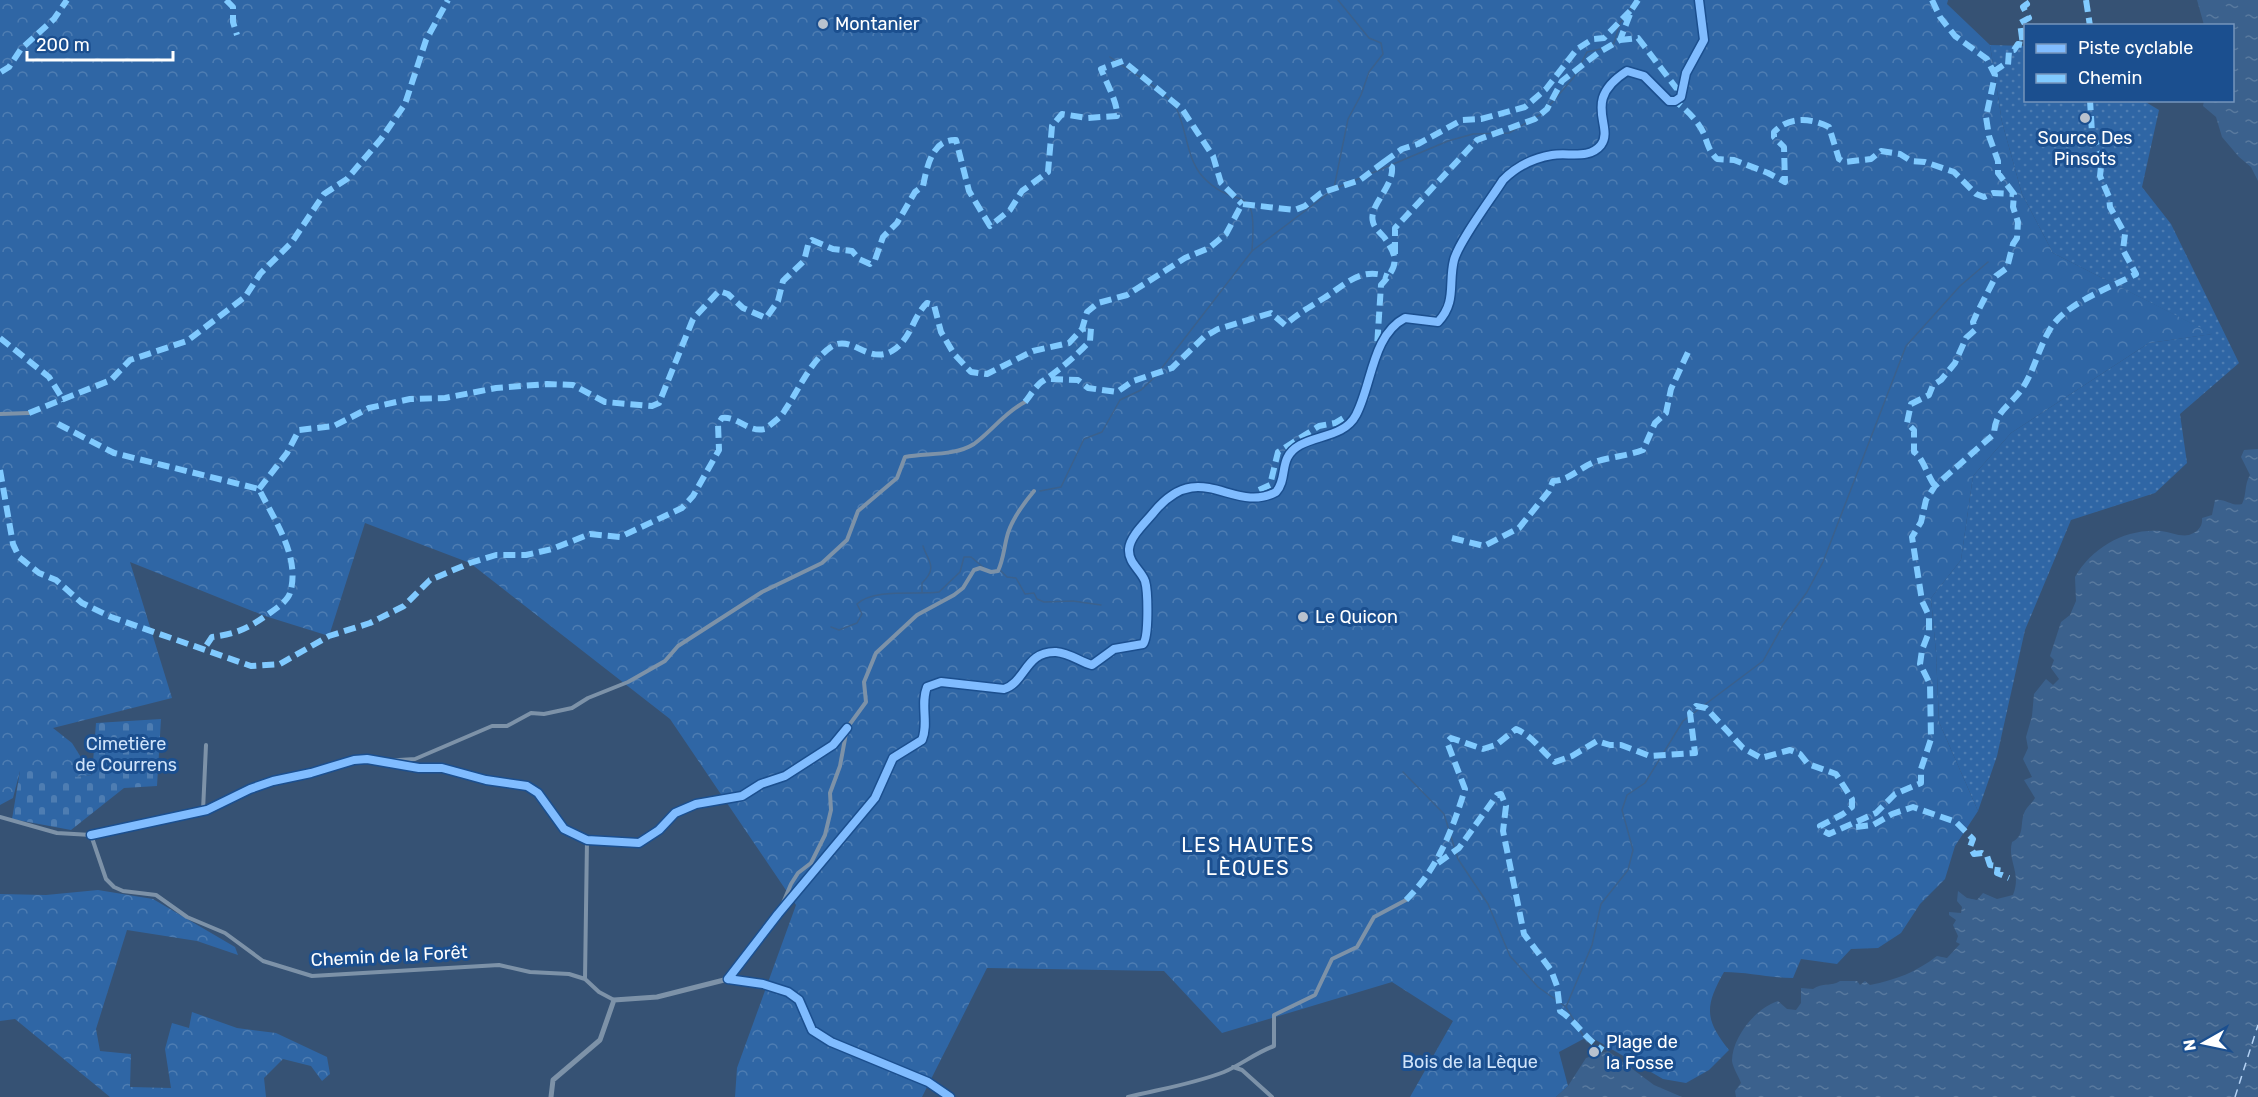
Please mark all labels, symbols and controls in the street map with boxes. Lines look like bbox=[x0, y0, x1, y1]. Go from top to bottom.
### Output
place label: Montanier bbox=[835, 13, 920, 35]
marker: Montanier bbox=[816, 17, 830, 31]
scale bar bbox=[27, 24, 172, 62]
legend bbox=[2024, 24, 2234, 102]
text: 200 m bbox=[36, 34, 90, 56]
text: Piste cyclable bbox=[2078, 37, 2193, 59]
text: Chemin bbox=[2078, 67, 2142, 89]
marker: Source Des Pinsots bbox=[2078, 111, 2092, 125]
place label: Source Des Pinsots bbox=[2037, 127, 2133, 170]
place label: Le Quicon bbox=[1315, 606, 1398, 628]
marker: Le Quicon bbox=[1296, 610, 1310, 624]
park label: Cimetière de Courrens bbox=[75, 733, 177, 776]
district label: LES HAUTES LÈQUES bbox=[1181, 833, 1315, 880]
street label: Chemin de la Forêt bbox=[310, 941, 468, 971]
north arrow bbox=[2174, 1013, 2234, 1073]
place label: Plage de la Fosse bbox=[1606, 1031, 1678, 1074]
text: N bbox=[2179, 1038, 2200, 1052]
marker: Plage de la Fosse bbox=[1587, 1045, 1601, 1059]
park label: Bois de la Lèque bbox=[1402, 1051, 1538, 1073]

